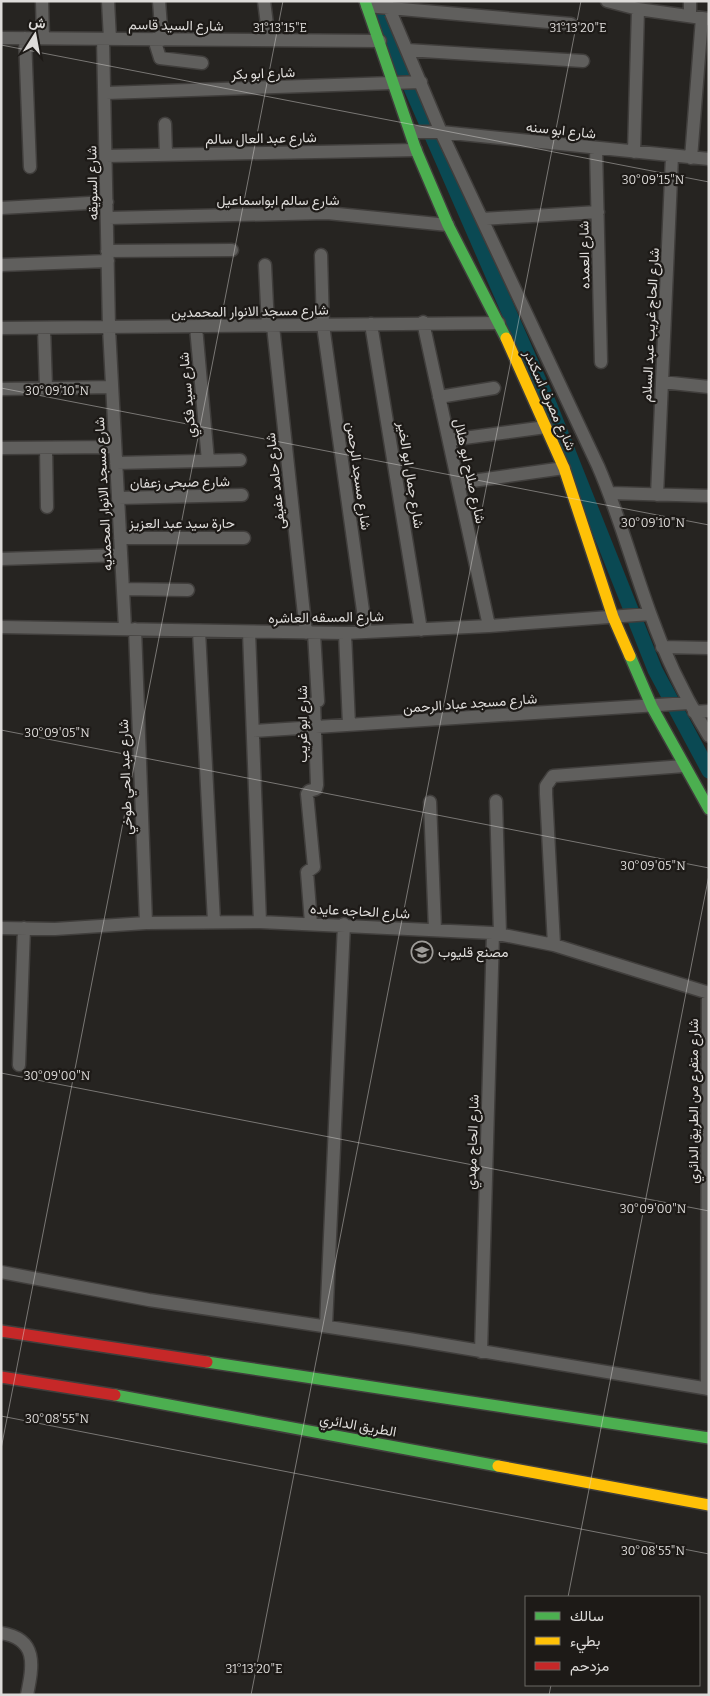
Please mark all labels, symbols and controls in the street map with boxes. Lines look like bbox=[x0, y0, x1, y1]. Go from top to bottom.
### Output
north arrow bbox=[10, 10, 60, 60]
text: ش bbox=[28, 13, 47, 33]
street label: شارع السيد قاسم bbox=[128, 16, 224, 37]
text: 31°13'15"E bbox=[253, 21, 307, 35]
text: 31°13'20"E bbox=[550, 21, 607, 35]
street label: شارع ابو بكر bbox=[230, 64, 295, 85]
street label: شارع ابو سنه bbox=[525, 118, 597, 145]
street label: شارع عبد العال سالم bbox=[205, 129, 317, 150]
street label: شارع السويقه bbox=[83, 145, 104, 221]
text: 30°09'15"N bbox=[622, 173, 685, 187]
street label: شارع سالم ابواسماعيل bbox=[216, 192, 340, 211]
street label: شارع العمده bbox=[575, 221, 596, 289]
street label: شارع الحاج غريب عبد السلام bbox=[638, 247, 665, 403]
street label: شارع مسجد الانوار المحمدين bbox=[171, 302, 329, 323]
street label: شارع مصرف اسكندر bbox=[518, 346, 579, 454]
street label: شارع سيد فكري bbox=[175, 351, 203, 439]
text: 30°09'10"N bbox=[25, 384, 89, 398]
street label: شارع مسجد الانوار المحمديه bbox=[91, 416, 118, 571]
street label: شارع صلاح ابو هلال bbox=[448, 417, 489, 526]
street label: شارع جمال ابو الخير bbox=[392, 419, 427, 530]
street label: شارع مسجد الرحمن bbox=[341, 421, 375, 532]
street label: شارع حامد عفيفى bbox=[262, 432, 291, 530]
street label: شارع صبحى زعفان bbox=[130, 473, 230, 494]
street label: حارة سيد عبد العزيز bbox=[128, 515, 235, 532]
text: 30°09'10"N bbox=[621, 516, 685, 530]
street label: شارع المسقه العاشره bbox=[268, 608, 384, 629]
street label: شارع ابو غريب bbox=[294, 685, 313, 763]
street label: شارع مسجد عباد الرحمن bbox=[402, 690, 538, 719]
street label: شارع عبد الحي طوخي bbox=[115, 719, 139, 835]
text: 30°09'05"N bbox=[24, 726, 90, 740]
text: 30°09'05"N bbox=[620, 859, 686, 873]
street label: شارع الحاجه عايده bbox=[309, 900, 410, 925]
school or university icon: مصنع قليوب bbox=[410, 940, 434, 964]
place label: مصنع قليوب bbox=[438, 944, 509, 963]
street label: شارع متفرع من الطريق الدائري bbox=[685, 1018, 705, 1184]
text: 30°09'00"N bbox=[24, 1069, 91, 1083]
street label: شارع الحاج مهدي bbox=[462, 1094, 486, 1190]
text: 30°09'00"N bbox=[620, 1202, 687, 1216]
street label: الطريق الدائري bbox=[318, 1410, 398, 1444]
text: 30°08'55"N bbox=[25, 1412, 89, 1426]
text: 30°08'55"N bbox=[621, 1544, 685, 1558]
legend bbox=[525, 1596, 700, 1686]
text: سالك bbox=[570, 1607, 604, 1625]
text: بطيء bbox=[570, 1632, 600, 1654]
text: مزدحم bbox=[570, 1657, 609, 1676]
text: 31°13'20"E bbox=[226, 1662, 283, 1676]

